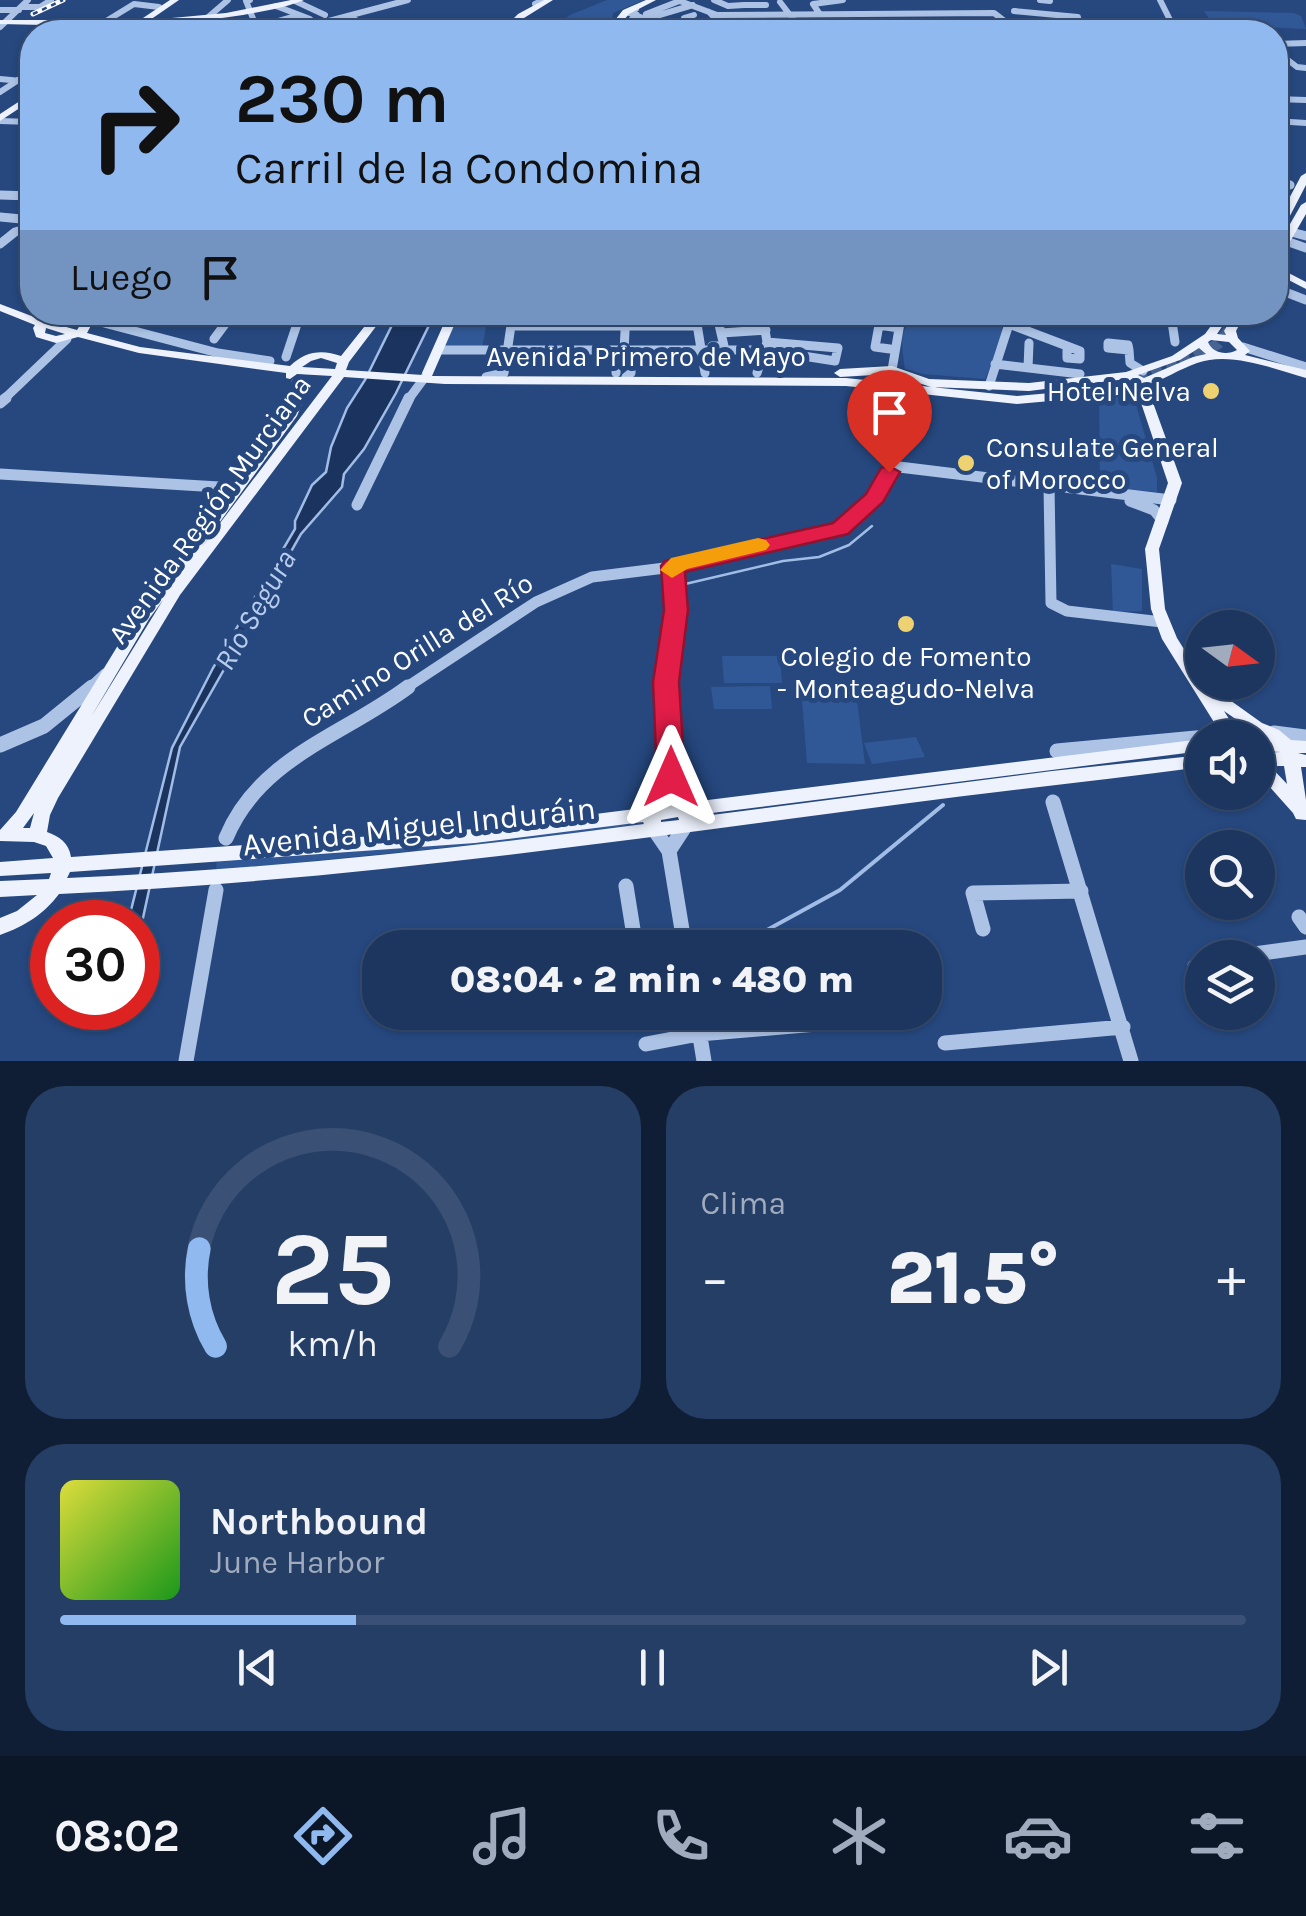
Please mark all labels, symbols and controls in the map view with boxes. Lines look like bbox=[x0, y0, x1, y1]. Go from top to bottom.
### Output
text: 230 m bbox=[235, 58, 449, 140]
icon: right bbox=[70, 60, 200, 190]
text: Carril de la Condomina bbox=[235, 142, 703, 194]
icon: arrive bbox=[193, 250, 248, 305]
text: Luego bbox=[70, 255, 173, 300]
street label: Avenida Primero de Mayo bbox=[486, 340, 806, 373]
street label: Avenida Región Murciana bbox=[101, 369, 318, 650]
pin bbox=[847, 370, 932, 473]
place label: Hotel Nelva bbox=[1047, 375, 1191, 408]
marker: Hotel Nelva bbox=[1200, 380, 1222, 402]
icon: arrive bbox=[862, 385, 917, 440]
place label: Consulate General of Morocco bbox=[986, 431, 1219, 496]
marker: Consulate General of Morocco bbox=[955, 452, 977, 474]
water label: Río Segura bbox=[206, 543, 304, 677]
street label: Camino Orilla del Río bbox=[296, 566, 539, 735]
north arrow bbox=[1185, 610, 1275, 700]
map controls bbox=[1185, 610, 1275, 1030]
marker: Colegio de Fomento - Monteagudo-Nelva bbox=[895, 613, 917, 635]
place label: Colegio de Fomento - Monteagudo-Nelva bbox=[777, 640, 1035, 705]
button: sound bbox=[1185, 720, 1275, 810]
position arrow bbox=[619, 725, 723, 829]
street label: Avenida Miguel Induráin bbox=[241, 790, 597, 863]
button: search bbox=[1185, 830, 1275, 920]
speed limit sign: 30 bbox=[30, 900, 160, 1030]
button: layers bbox=[1185, 940, 1275, 1030]
text: 08:04 · 2 min · 480 m bbox=[450, 957, 854, 1002]
text: Clima bbox=[701, 1185, 786, 1222]
text: 25 bbox=[271, 1209, 394, 1330]
text: 21.5° bbox=[887, 1234, 1060, 1322]
text: − bbox=[701, 1246, 729, 1310]
text: + bbox=[1217, 1246, 1246, 1310]
text: km/h bbox=[287, 1323, 378, 1365]
text: Northbound bbox=[210, 1499, 428, 1544]
text: June Harbor bbox=[210, 1544, 384, 1581]
icon: previous bbox=[230, 1640, 285, 1695]
icon: pause bbox=[625, 1640, 680, 1695]
icon: next bbox=[1021, 1640, 1076, 1695]
icon: directions bbox=[288, 1801, 358, 1871]
icon: music bbox=[467, 1801, 537, 1871]
icon: phone bbox=[646, 1801, 716, 1871]
icon: climate bbox=[824, 1801, 894, 1871]
icon: car bbox=[1003, 1801, 1073, 1871]
icon: filters bbox=[1182, 1801, 1252, 1871]
text: 08:02 bbox=[54, 1810, 180, 1862]

